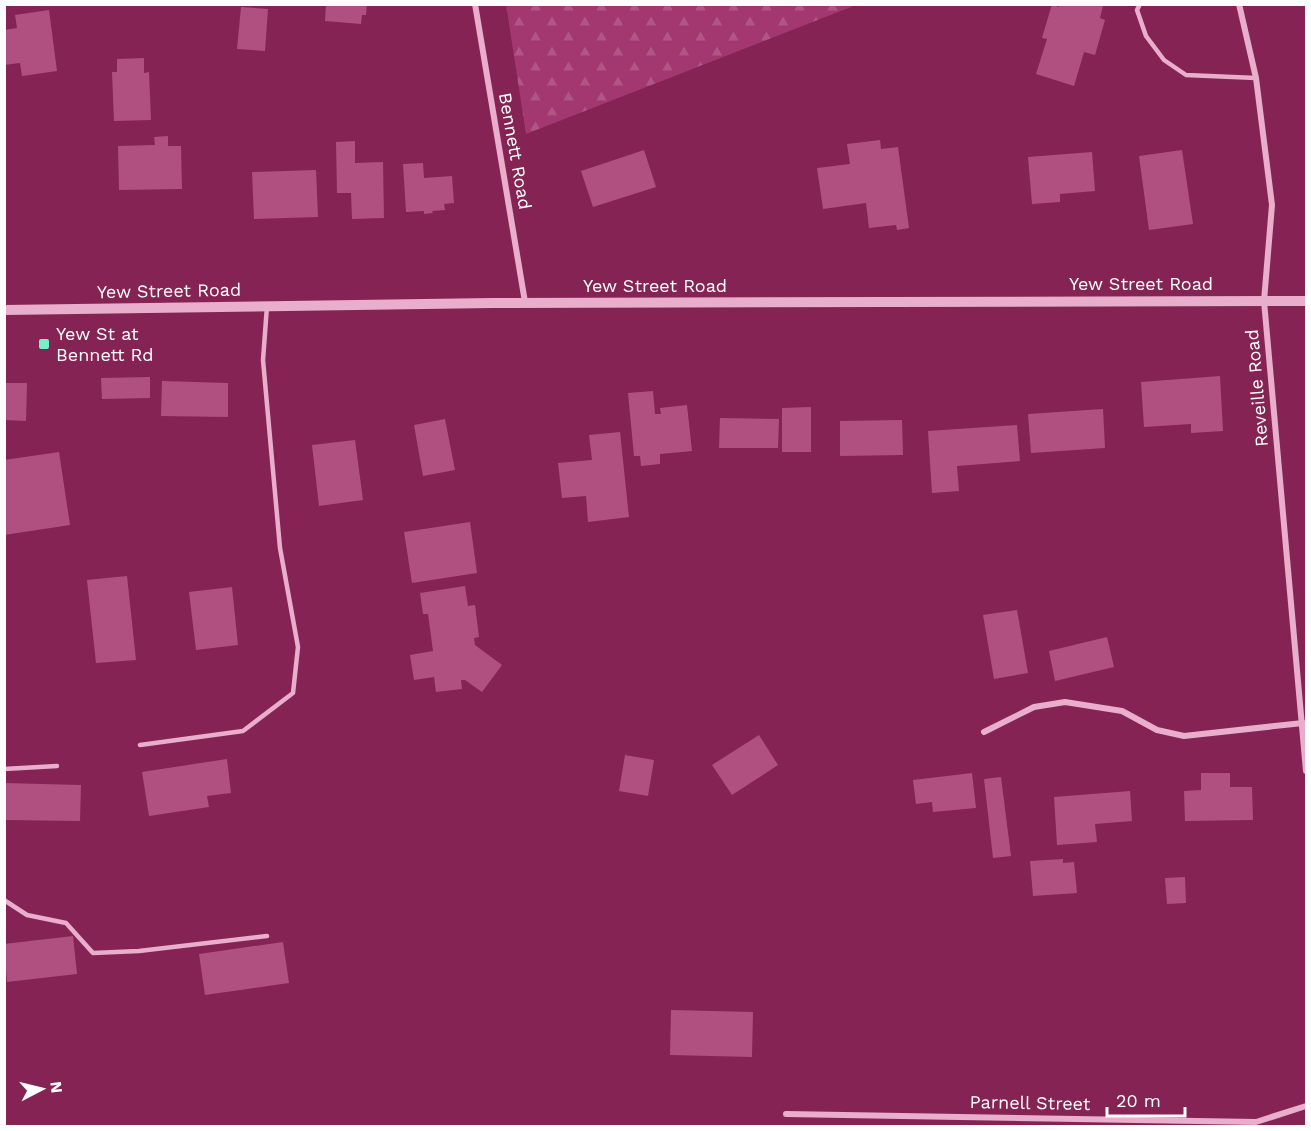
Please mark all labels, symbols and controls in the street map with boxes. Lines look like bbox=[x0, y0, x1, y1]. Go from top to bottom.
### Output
street label: Bennett Road bbox=[495, 91, 536, 211]
street label: Yew Street Road bbox=[1069, 273, 1213, 294]
street label: Yew Street Road bbox=[583, 275, 727, 296]
street label: Yew Street Road bbox=[97, 279, 241, 302]
place label: Yew St at Bennett Rd bbox=[56, 323, 154, 365]
street label: Reveille Road bbox=[1241, 328, 1272, 448]
marker: Yew St at Bennett Rd bbox=[37, 337, 51, 351]
north arrow bbox=[12, 1059, 72, 1119]
text: N bbox=[46, 1080, 67, 1094]
scale bar bbox=[1107, 1080, 1185, 1118]
text: 20 m bbox=[1116, 1090, 1161, 1111]
street label: Parnell Street bbox=[969, 1091, 1091, 1114]

